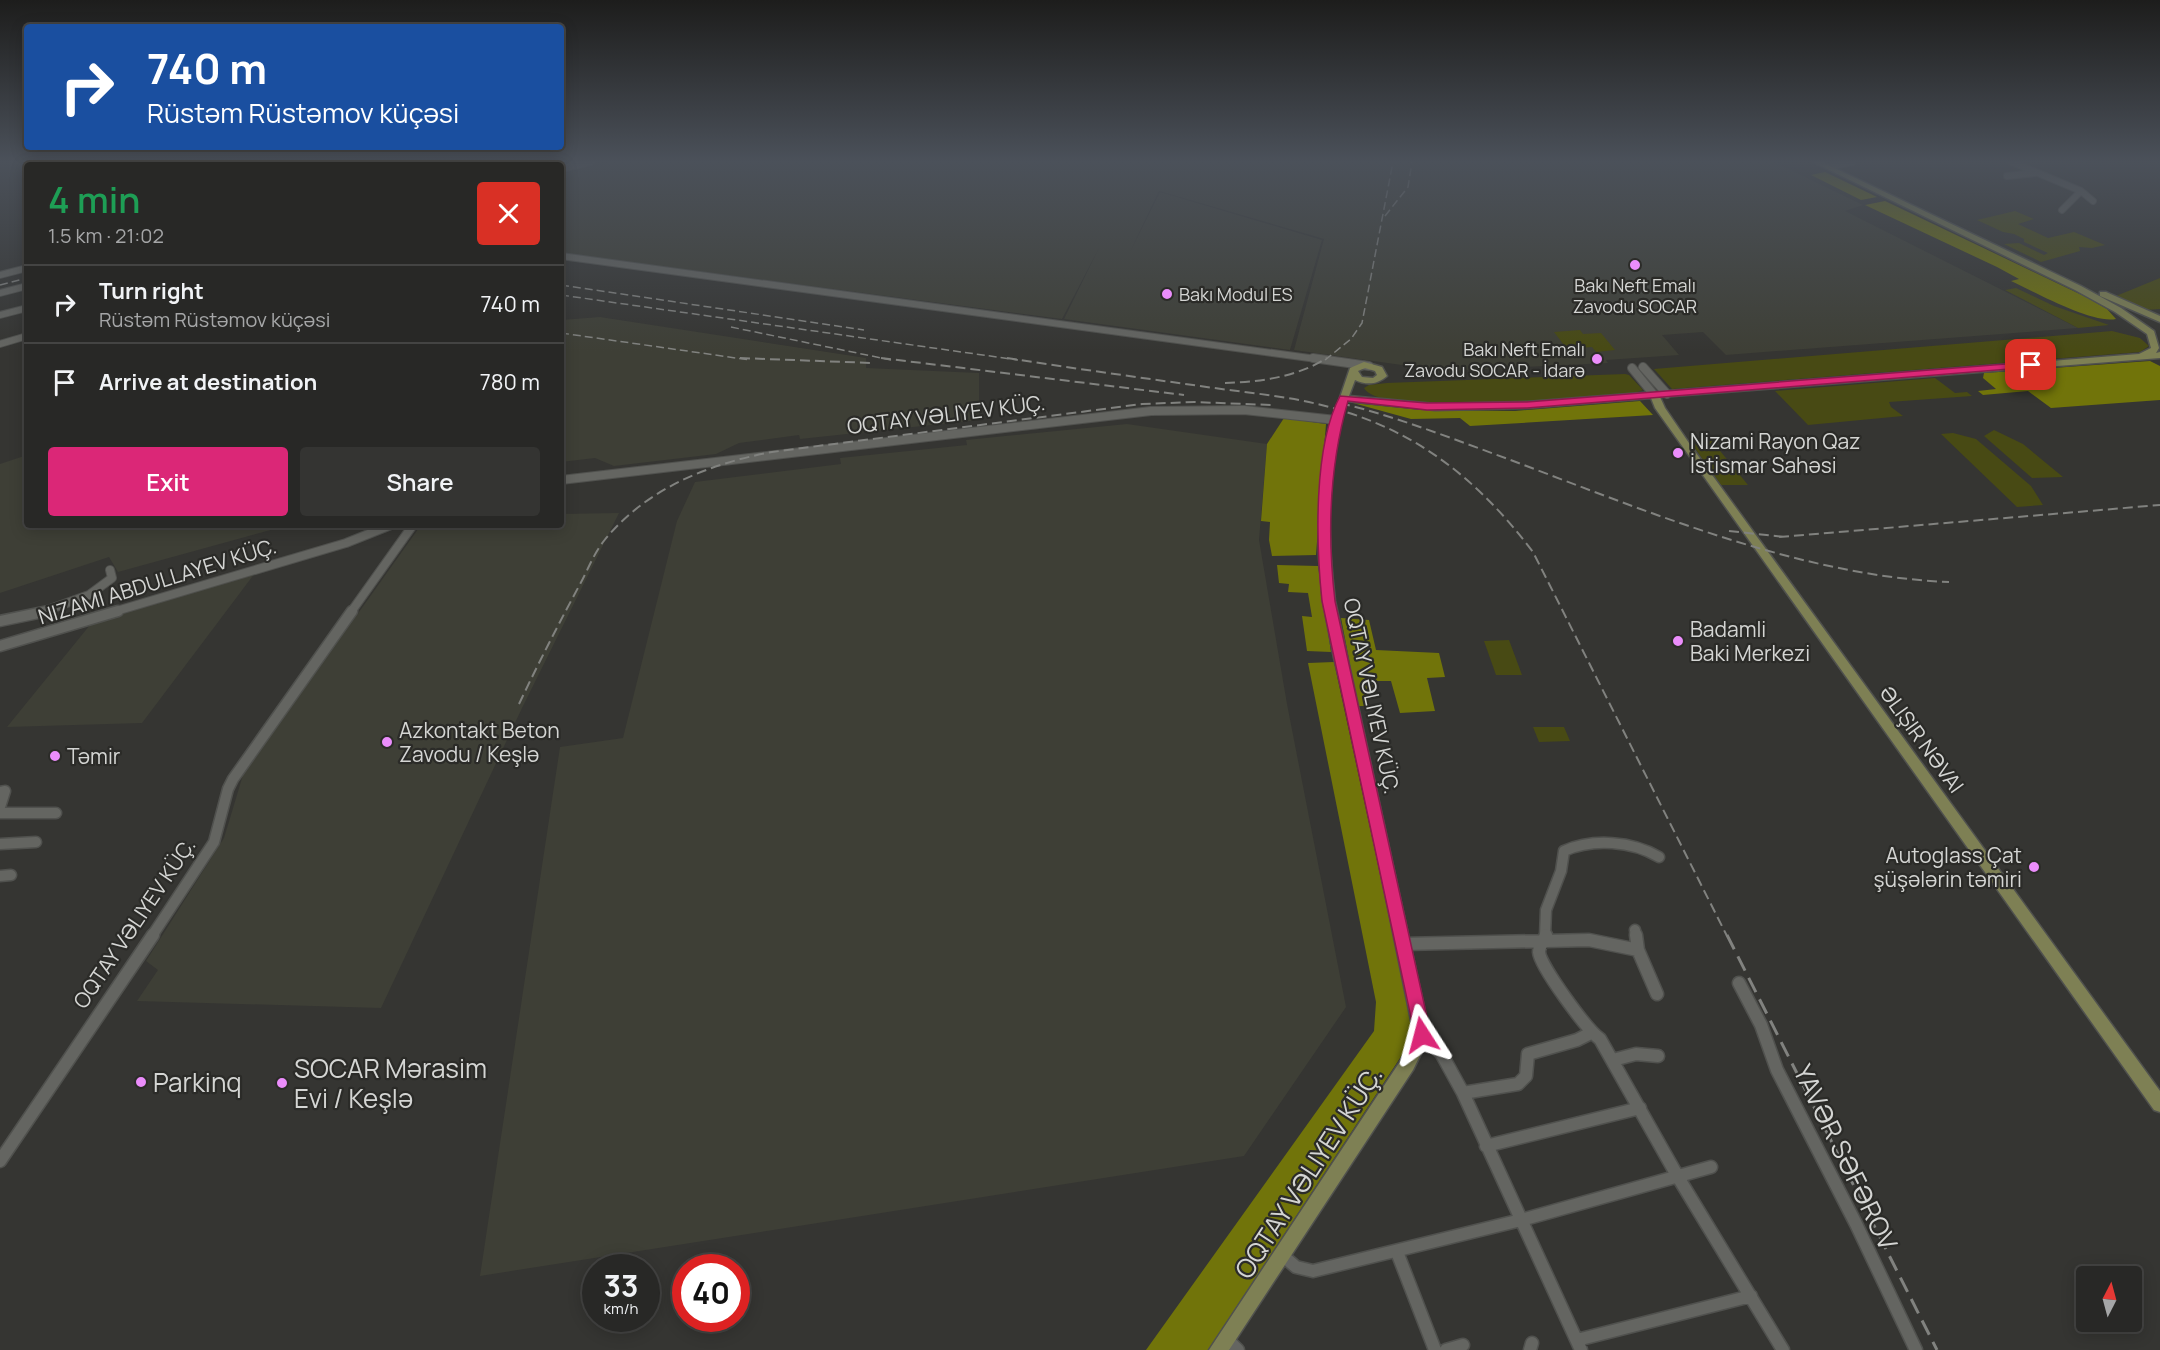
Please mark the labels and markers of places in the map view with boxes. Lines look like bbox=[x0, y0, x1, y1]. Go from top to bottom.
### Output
marker: Bakı Neft Emalı Zavodu SOCAR bbox=[1628, 258, 1642, 272]
place label: Bakı Neft Emalı Zavodu SOCAR bbox=[1573, 273, 1697, 318]
place label: Bakı Modul ES bbox=[1179, 282, 1293, 306]
marker: Bakı Modul ES bbox=[1160, 287, 1174, 301]
place label: Bakı Neft Emalı Zavodu SOCAR - İdarə bbox=[1404, 337, 1585, 382]
pin bbox=[2005, 339, 2056, 390]
marker: Bakı Neft Emalı Zavodu SOCAR - İdarə bbox=[1590, 352, 1604, 366]
place label: Nizami Rayon Qaz İstismar Sahəsi bbox=[1690, 427, 1860, 479]
marker: Nizami Rayon Qaz İstismar Sahəsi bbox=[1671, 446, 1685, 460]
place label: Badamli Baki Merkezi bbox=[1690, 615, 1810, 667]
marker: Badamli Baki Merkezi bbox=[1671, 634, 1685, 648]
place label: Azkontakt Beton Zavodu / Keşlə bbox=[399, 716, 560, 768]
marker: Azkontakt Beton Zavodu / Keşlə bbox=[380, 735, 394, 749]
place label: Təmir bbox=[67, 742, 121, 770]
marker: Təmir bbox=[48, 749, 62, 763]
place label: Autoglass Çat şüşələrin təmiri bbox=[1873, 841, 2022, 893]
marker: Autoglass Çat şüşələrin təmiri bbox=[2027, 860, 2041, 874]
place label: SOCAR Mərasim Evi / Keşlə bbox=[294, 1050, 487, 1116]
place label: Parkinq bbox=[153, 1064, 242, 1100]
marker: Parkinq bbox=[134, 1075, 148, 1089]
marker: SOCAR Mərasim Evi / Keşlə bbox=[275, 1076, 289, 1090]

